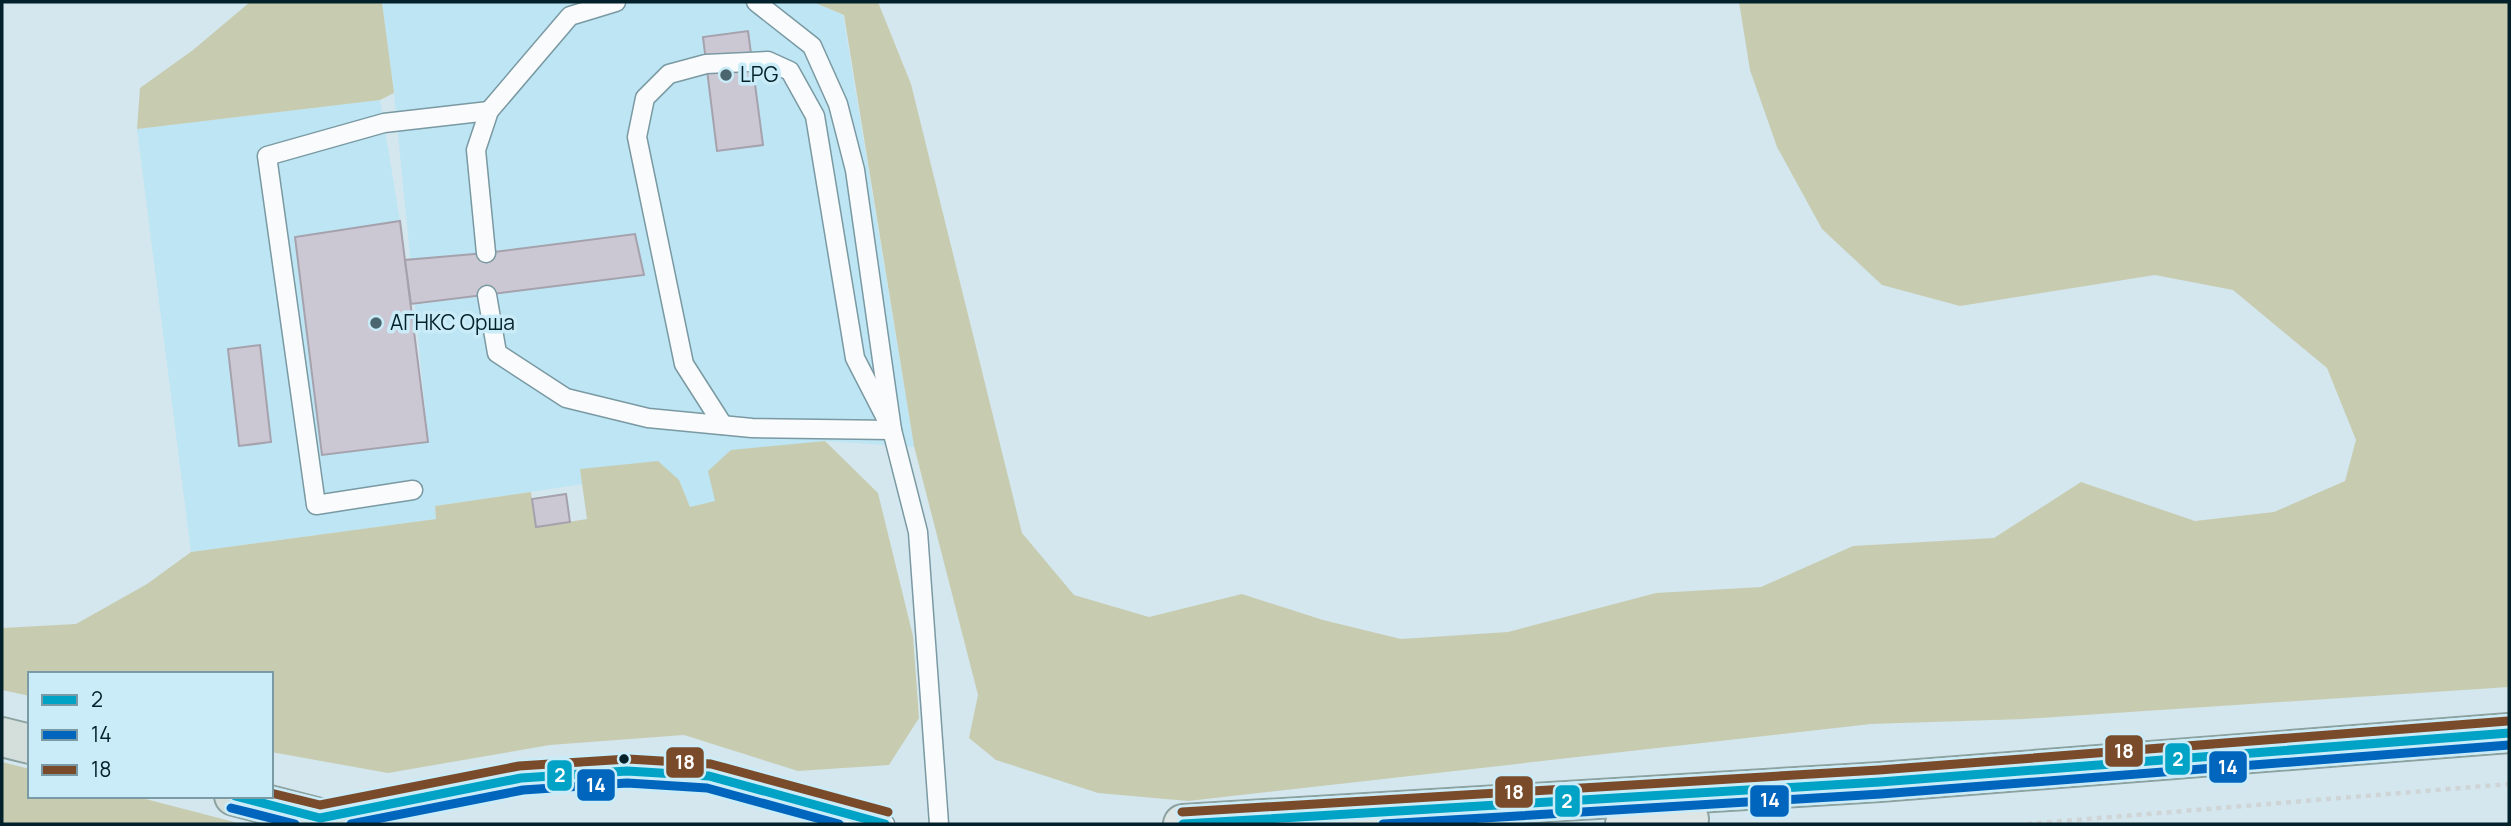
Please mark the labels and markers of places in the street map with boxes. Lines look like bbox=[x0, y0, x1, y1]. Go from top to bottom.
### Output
place label: LPG bbox=[740, 60, 778, 88]
marker: LPG bbox=[718, 67, 734, 83]
place label: АГНКС Орша bbox=[390, 308, 515, 336]
marker: АГНКС Орша bbox=[368, 315, 384, 331]
unlabelled marker bbox=[617, 752, 631, 766]

